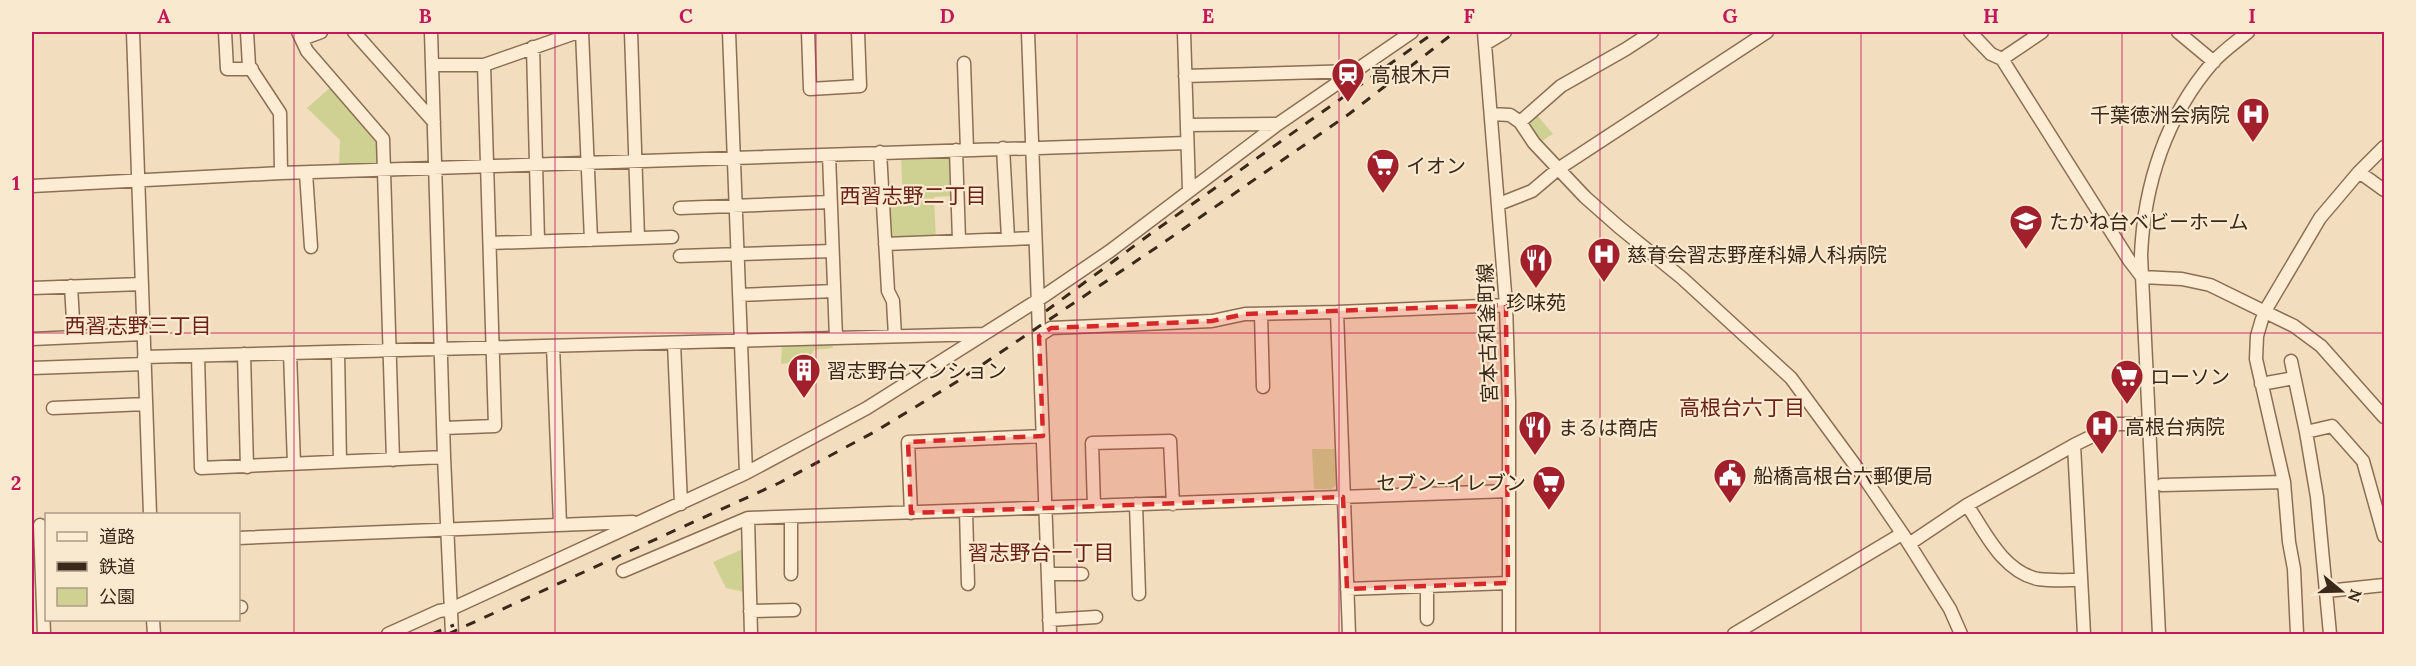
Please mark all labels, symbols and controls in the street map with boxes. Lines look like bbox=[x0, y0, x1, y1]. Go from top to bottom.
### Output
text: A bbox=[157, 3, 171, 28]
text: B bbox=[418, 3, 432, 28]
text: C bbox=[679, 3, 693, 28]
text: D bbox=[939, 3, 955, 28]
text: E bbox=[1202, 3, 1214, 28]
text: F bbox=[1463, 3, 1475, 28]
text: G bbox=[1722, 3, 1738, 28]
text: H bbox=[1983, 3, 1999, 28]
text: I bbox=[2248, 3, 2256, 28]
station icon: 高根木戸 bbox=[1330, 56, 1366, 103]
place label: 高根木戸 bbox=[1371, 62, 1451, 87]
hospital icon: 千葉徳洲会病院 bbox=[2235, 96, 2271, 143]
place label: 千葉徳洲会病院 bbox=[2090, 102, 2230, 127]
supermarket icon: イオン bbox=[1365, 147, 1401, 194]
place label: イオン bbox=[1406, 153, 1466, 178]
text: 1 bbox=[12, 170, 20, 195]
district label: 西習志野二丁目 bbox=[840, 182, 987, 209]
school or university icon: たかね台ベビーホーム bbox=[2008, 203, 2044, 250]
place label: たかね台ベビーホーム bbox=[2049, 209, 2248, 234]
hospital icon: 慈育会習志野産科婦人科病院 bbox=[1586, 236, 1622, 283]
restaurant icon: 珍味苑 bbox=[1518, 242, 1554, 289]
place label: 慈育会習志野産科婦人科病院 bbox=[1627, 242, 1887, 267]
street label: 宮本古和釜町線 bbox=[1472, 263, 1502, 403]
place label: 珍味苑 bbox=[1506, 290, 1566, 315]
district label: 西習志野三丁目 bbox=[65, 312, 212, 339]
building icon: 習志野台マンション bbox=[786, 352, 822, 399]
place label: 習志野台マンション bbox=[827, 358, 1007, 383]
supermarket icon: ローソン bbox=[2109, 358, 2145, 405]
place label: ローソン bbox=[2150, 364, 2230, 389]
district label: 高根台六丁目 bbox=[1679, 394, 1805, 421]
hospital icon: 高根台病院 bbox=[2084, 408, 2120, 455]
restaurant icon: まるは商店 bbox=[1517, 409, 1553, 456]
place label: 高根台病院 bbox=[2125, 414, 2225, 439]
place label: まるは商店 bbox=[1558, 415, 1658, 440]
public building icon: 船橋高根台六郵便局 bbox=[1712, 457, 1748, 504]
place label: 船橋高根台六郵便局 bbox=[1753, 463, 1933, 488]
supermarket icon: セブン-イレブン bbox=[1531, 464, 1567, 511]
text: 2 bbox=[11, 470, 21, 495]
place label: セブン-イレブン bbox=[1376, 470, 1526, 495]
legend bbox=[45, 513, 240, 621]
text: 道路 bbox=[99, 525, 135, 548]
district label: 習志野台一丁目 bbox=[968, 539, 1115, 566]
text: 鉄道 bbox=[99, 555, 135, 578]
north arrow bbox=[2311, 561, 2371, 621]
text: 公園 bbox=[99, 585, 135, 608]
text: N bbox=[2344, 587, 2367, 605]

